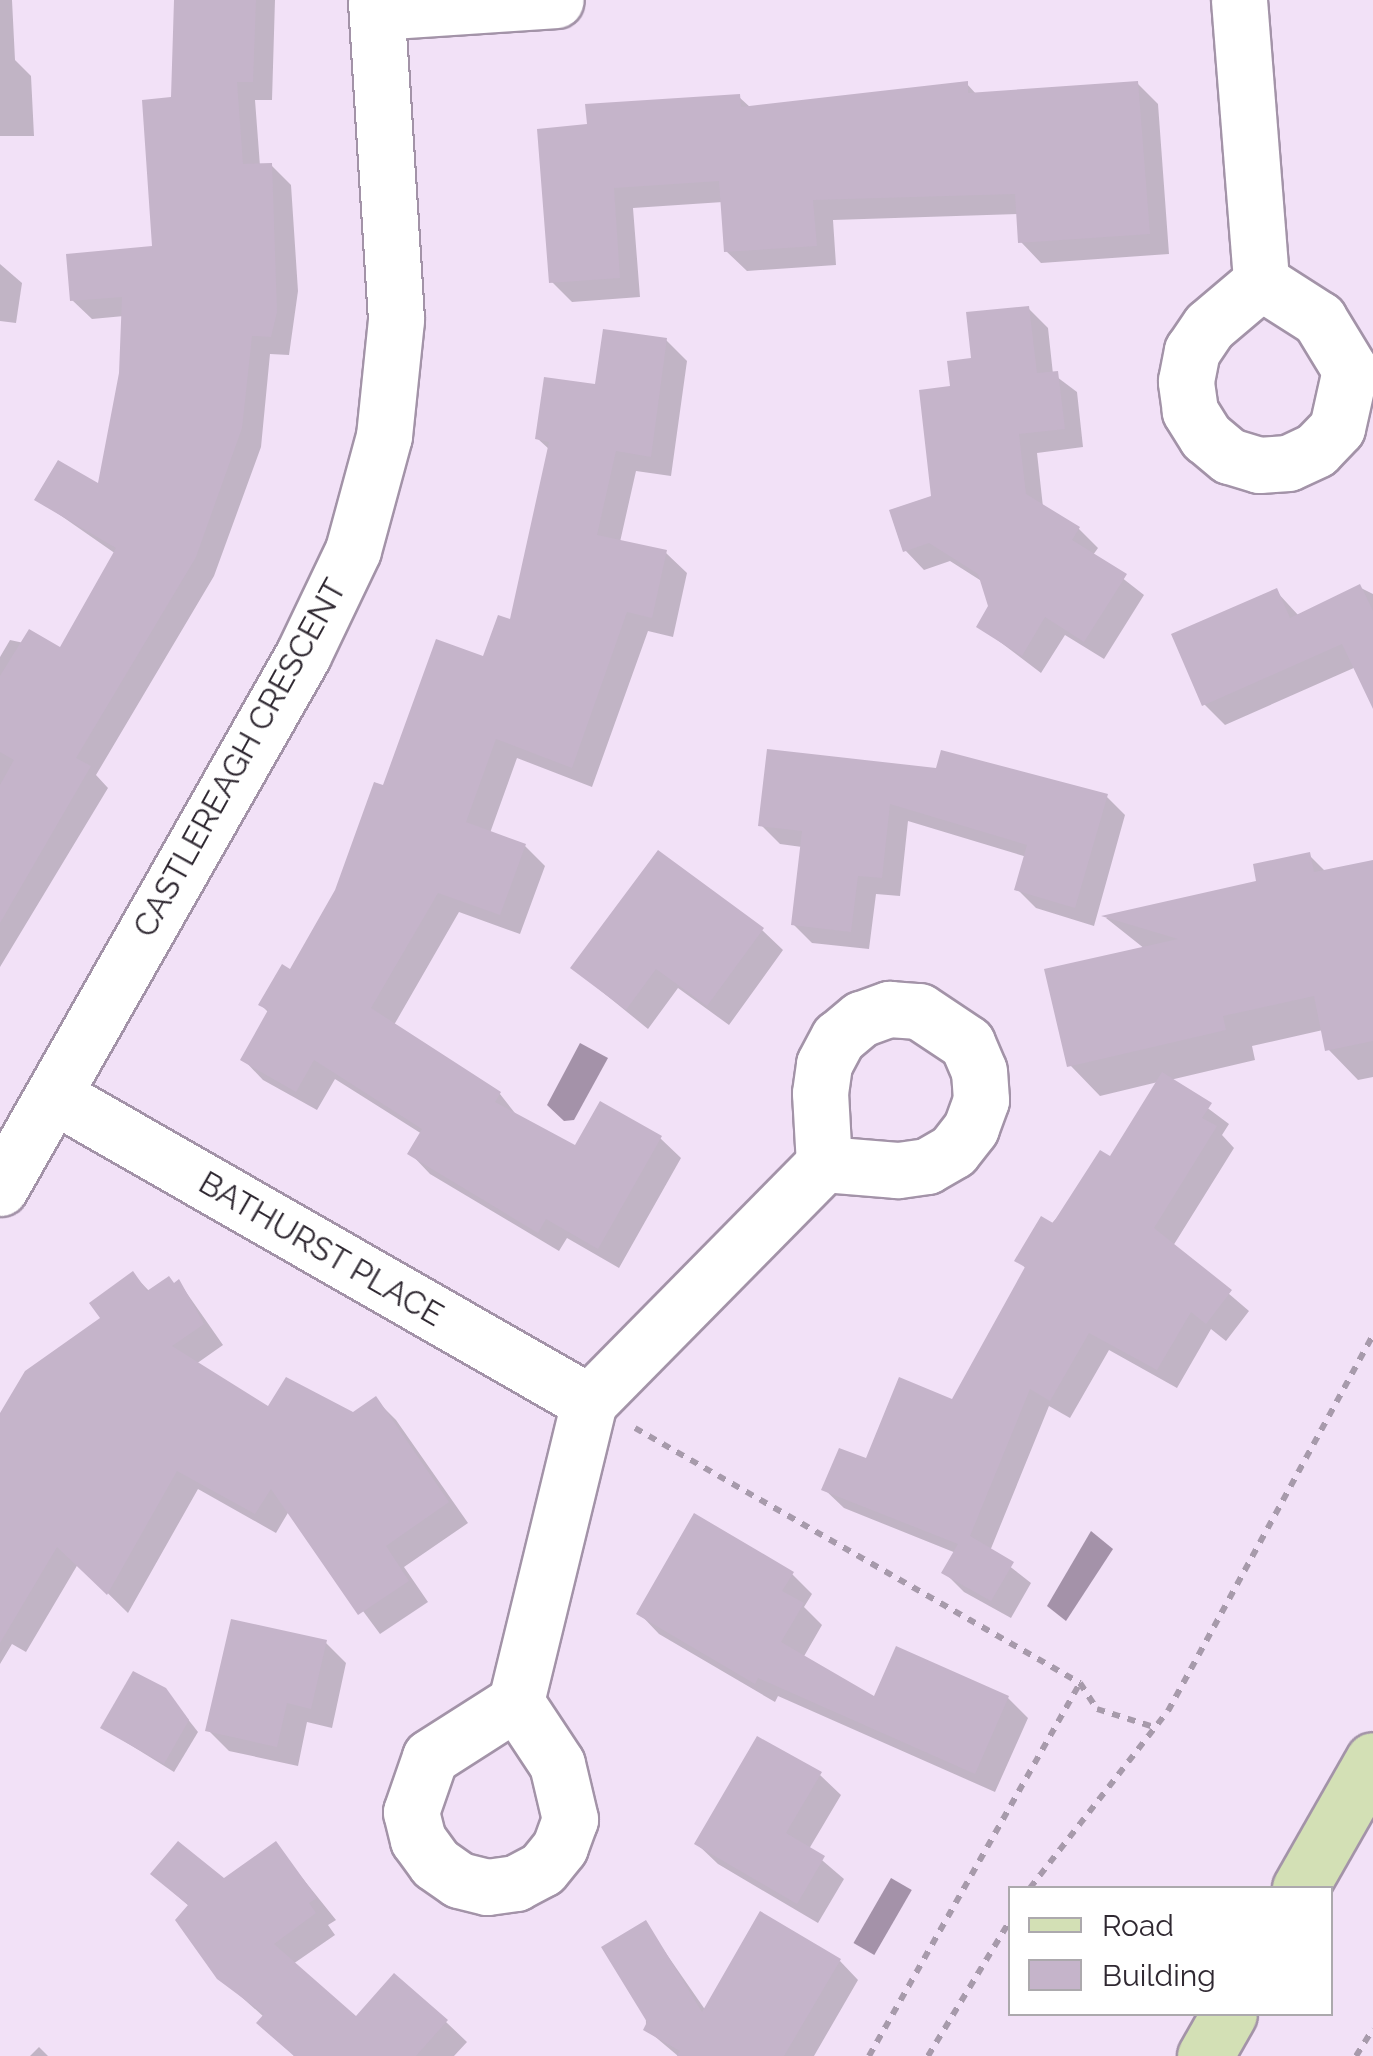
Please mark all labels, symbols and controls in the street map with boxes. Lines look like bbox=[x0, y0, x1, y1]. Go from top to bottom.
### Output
street label: CASTLEREAGH CRESCENT bbox=[125, 572, 355, 944]
street label: BATHURST PLACE bbox=[192, 1163, 450, 1335]
legend bbox=[1008, 1886, 1333, 2016]
text: Road bbox=[1102, 1908, 1174, 1943]
text: Building bbox=[1102, 1958, 1216, 1993]

